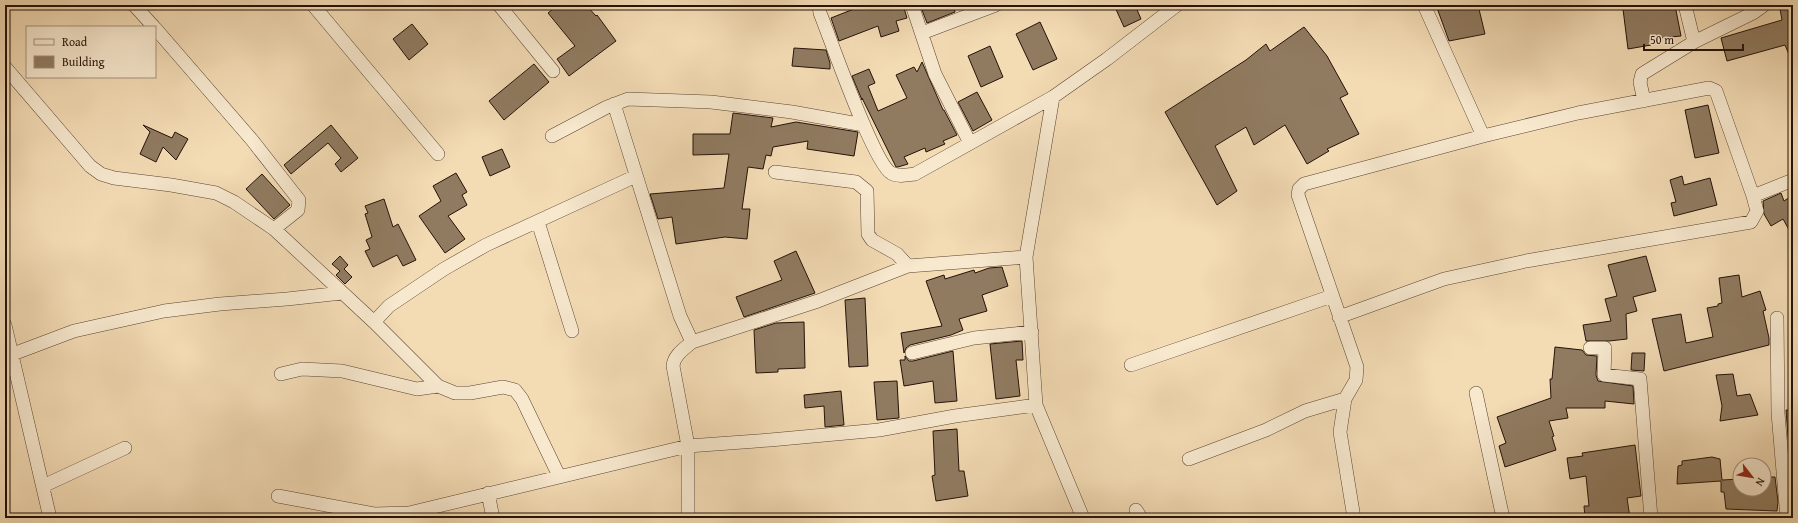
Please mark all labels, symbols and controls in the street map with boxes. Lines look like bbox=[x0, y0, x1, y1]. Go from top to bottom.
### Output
legend bbox=[26, 26, 156, 78]
scale bar bbox=[1644, 26, 1743, 52]
text: 50 m bbox=[1650, 31, 1674, 48]
text: Road bbox=[62, 33, 88, 50]
text: Building bbox=[62, 53, 105, 70]
north arrow bbox=[1732, 457, 1772, 497]
text: N bbox=[1751, 475, 1769, 490]

